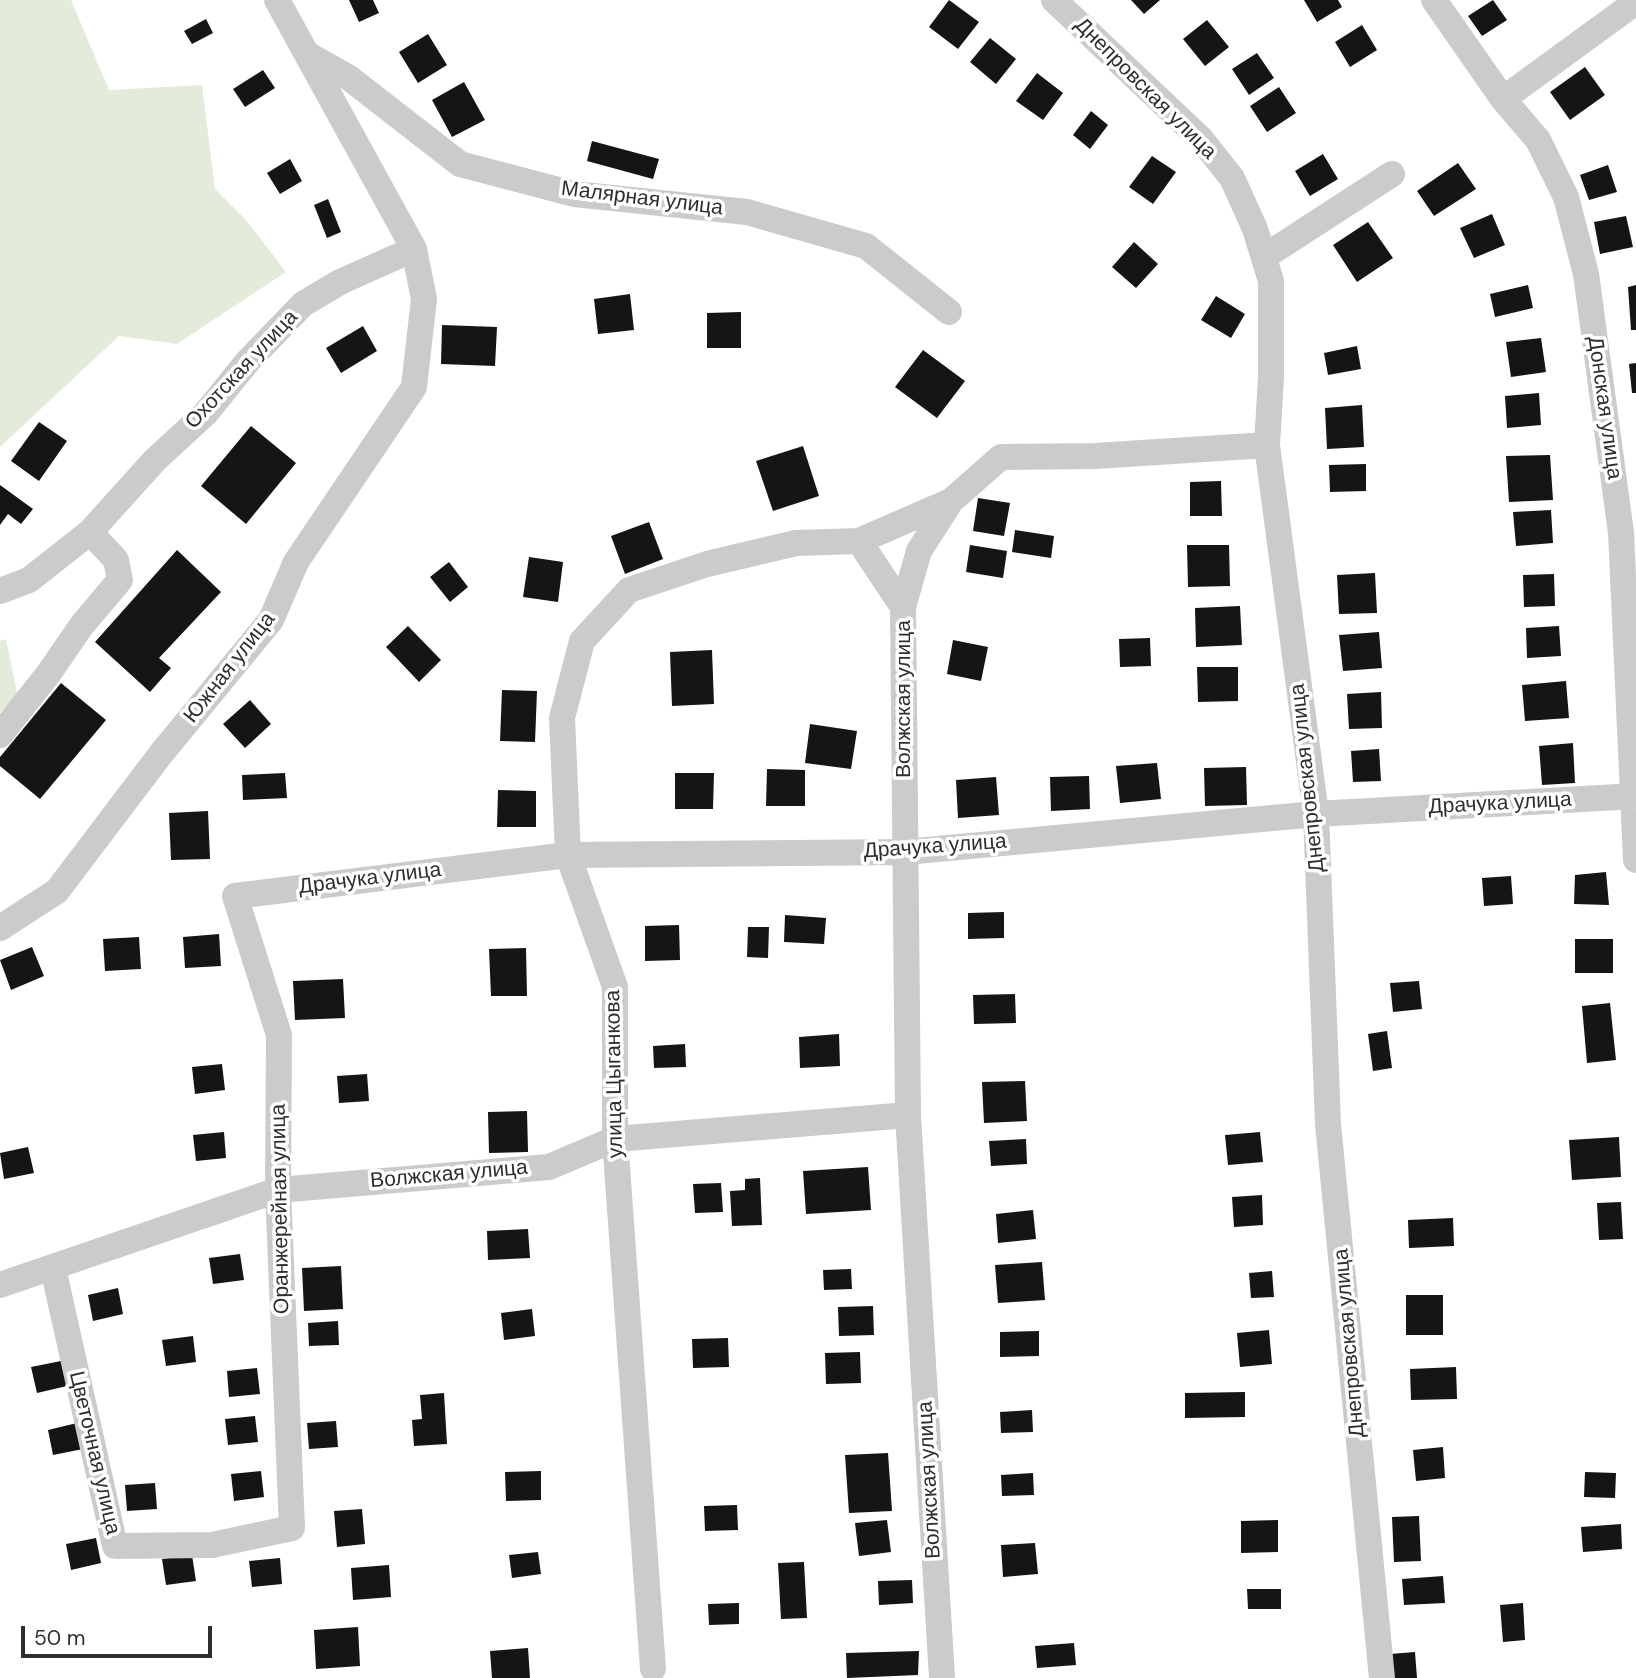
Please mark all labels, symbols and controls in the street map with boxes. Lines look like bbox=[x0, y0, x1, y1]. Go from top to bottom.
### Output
street label: Днепровская улица bbox=[1069, 13, 1221, 165]
street label: Малярная улица bbox=[560, 177, 724, 221]
street label: Охотская улица bbox=[180, 305, 304, 435]
street label: Донская улица bbox=[1581, 335, 1627, 481]
street label: Южная улица bbox=[179, 608, 281, 728]
street label: Волжская улица bbox=[891, 620, 917, 778]
street label: Днепровская улица bbox=[1286, 682, 1330, 874]
street label: Драчука улица bbox=[1428, 788, 1572, 820]
street label: Драчука улица bbox=[863, 829, 1007, 865]
street label: Драчука улица bbox=[297, 858, 443, 900]
street label: улица Цыганкова bbox=[601, 990, 629, 1158]
street label: Оранжерейная улица bbox=[267, 1104, 295, 1314]
street label: Волжская улица bbox=[369, 1156, 529, 1194]
street label: Днепровская улица bbox=[1329, 1247, 1371, 1439]
street label: Цветочная улица bbox=[63, 1369, 125, 1537]
street label: Волжская улица bbox=[913, 1400, 947, 1560]
scale bar bbox=[24, 1612, 215, 1656]
text: 50 m bbox=[34, 1624, 85, 1652]

